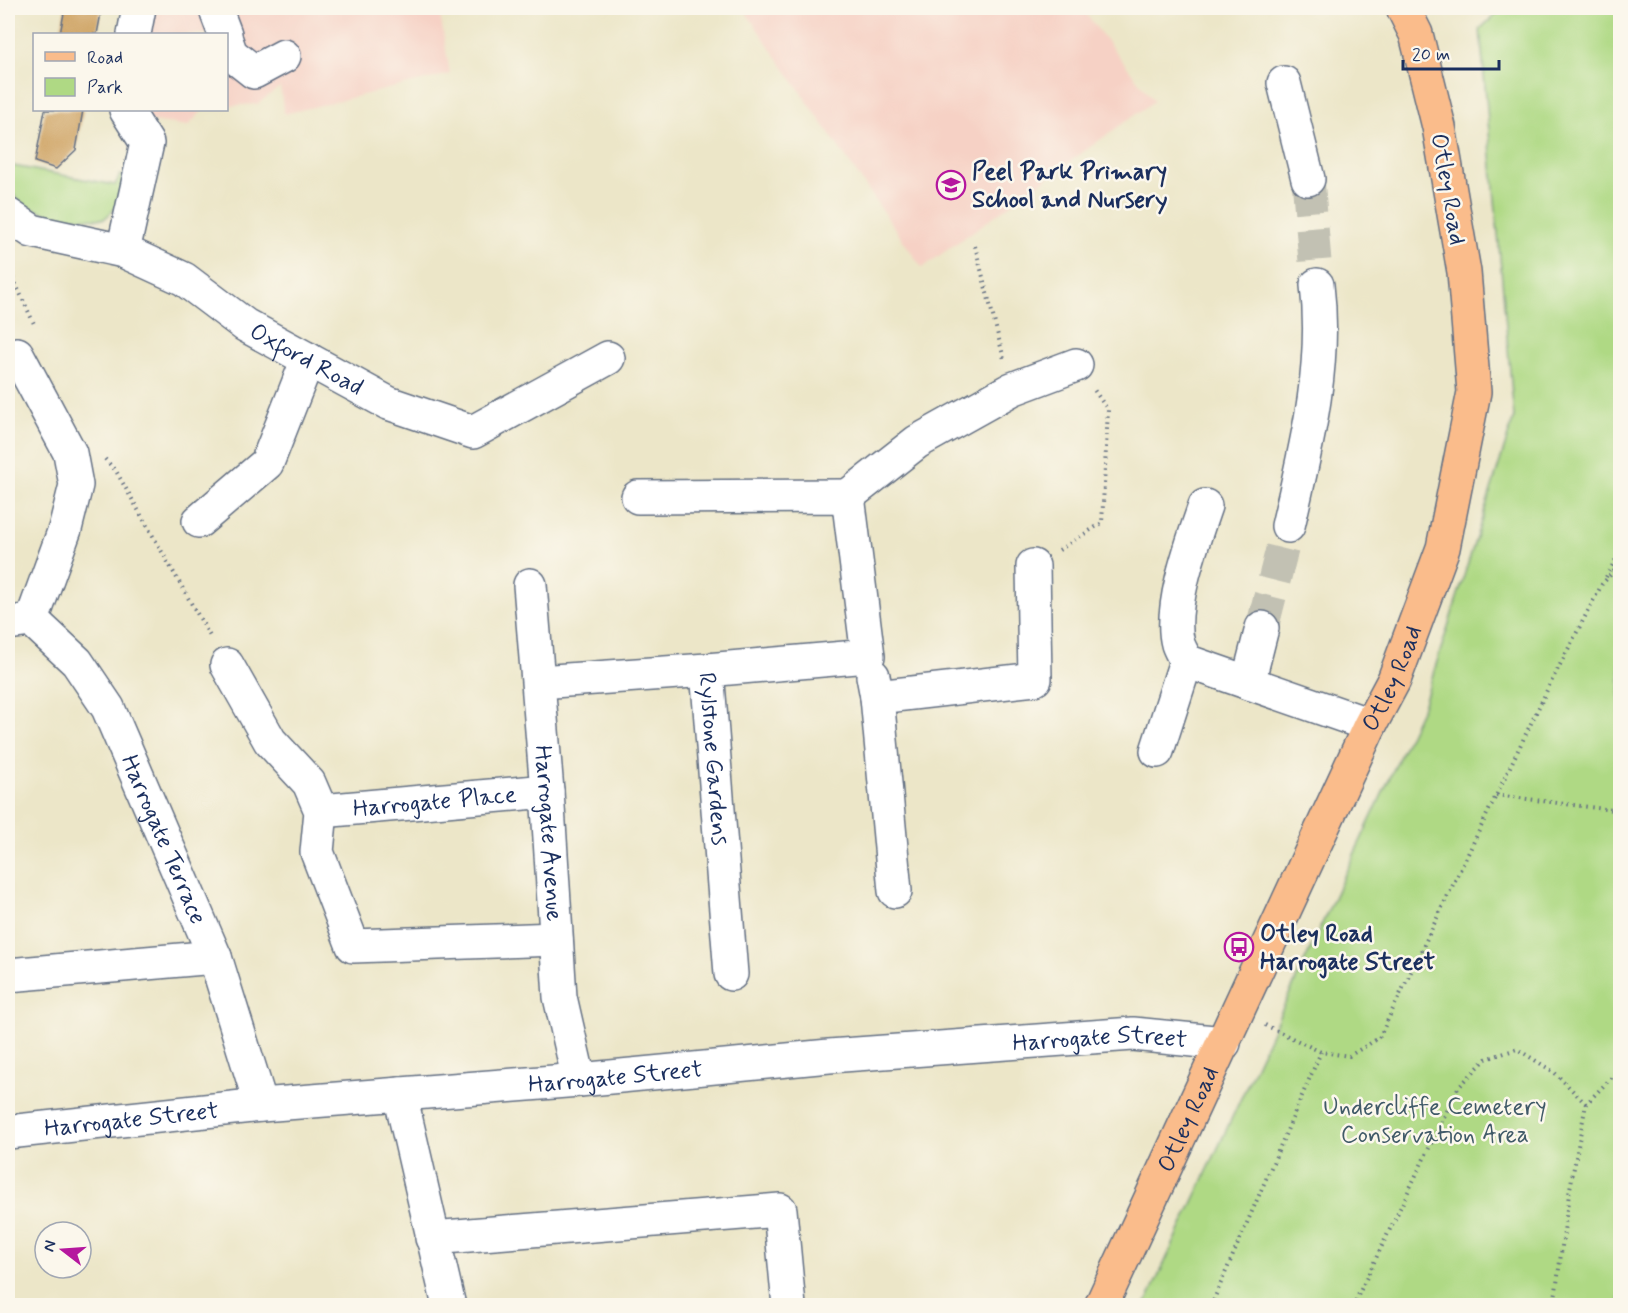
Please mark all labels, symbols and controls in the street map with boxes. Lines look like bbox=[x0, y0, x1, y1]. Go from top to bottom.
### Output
legend bbox=[33, 33, 228, 111]
scale bar bbox=[1403, 33, 1499, 71]
text: 20 m bbox=[1412, 43, 1450, 67]
text: Road bbox=[87, 46, 123, 70]
text: Park bbox=[87, 76, 123, 100]
street label: Otley Road bbox=[1422, 131, 1473, 248]
place label: Peel Park Primary School and Nursery bbox=[972, 157, 1168, 216]
school or university icon: Peel Park Primary School and Nursery bbox=[935, 169, 967, 201]
street label: Oxford Road bbox=[244, 317, 368, 404]
street label: Otley Road bbox=[1355, 621, 1430, 737]
street label: Rylstone Gardens bbox=[690, 671, 735, 847]
street label: Harrogate Avenue bbox=[526, 744, 569, 922]
street label: Harrogate Terrace bbox=[113, 750, 213, 929]
street label: Harrogate Place bbox=[352, 780, 518, 825]
place label: Otley Road Harrogate Street bbox=[1260, 919, 1436, 979]
bus stop icon: Otley Road Harrogate Street bbox=[1223, 931, 1255, 963]
street label: Harrogate Street bbox=[1011, 1020, 1188, 1060]
street label: Harrogate Street bbox=[527, 1054, 704, 1101]
street label: Otley Road bbox=[1151, 1062, 1227, 1177]
park label: Undercliffe Cemetery Conservation Area bbox=[1323, 1092, 1547, 1151]
street label: Harrogate Street bbox=[43, 1096, 220, 1145]
north arrow bbox=[33, 1220, 93, 1280]
text: N bbox=[38, 1238, 62, 1254]

